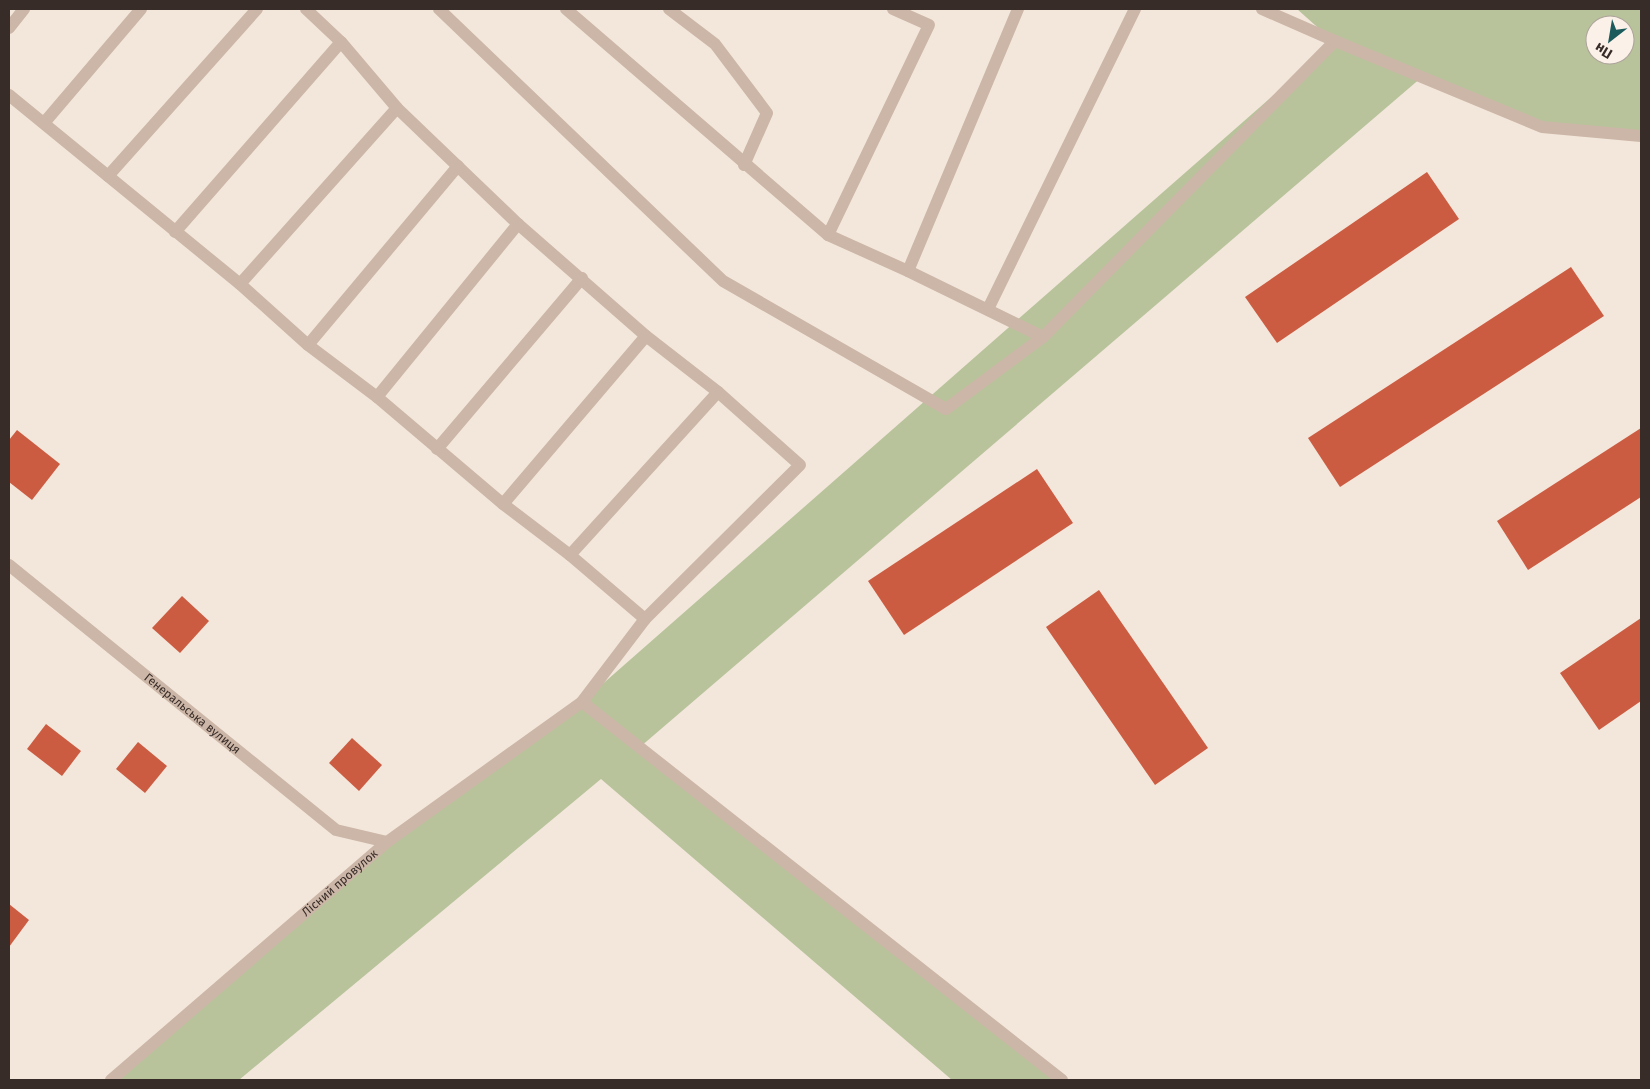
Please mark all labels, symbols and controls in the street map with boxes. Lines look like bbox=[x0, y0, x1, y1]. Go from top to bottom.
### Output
north arrow bbox=[1585, 15, 1635, 65]
text: Пн bbox=[1592, 39, 1615, 63]
street label: Генеральська вулиця bbox=[141, 670, 243, 757]
street label: Лісний провулок bbox=[299, 846, 381, 919]

